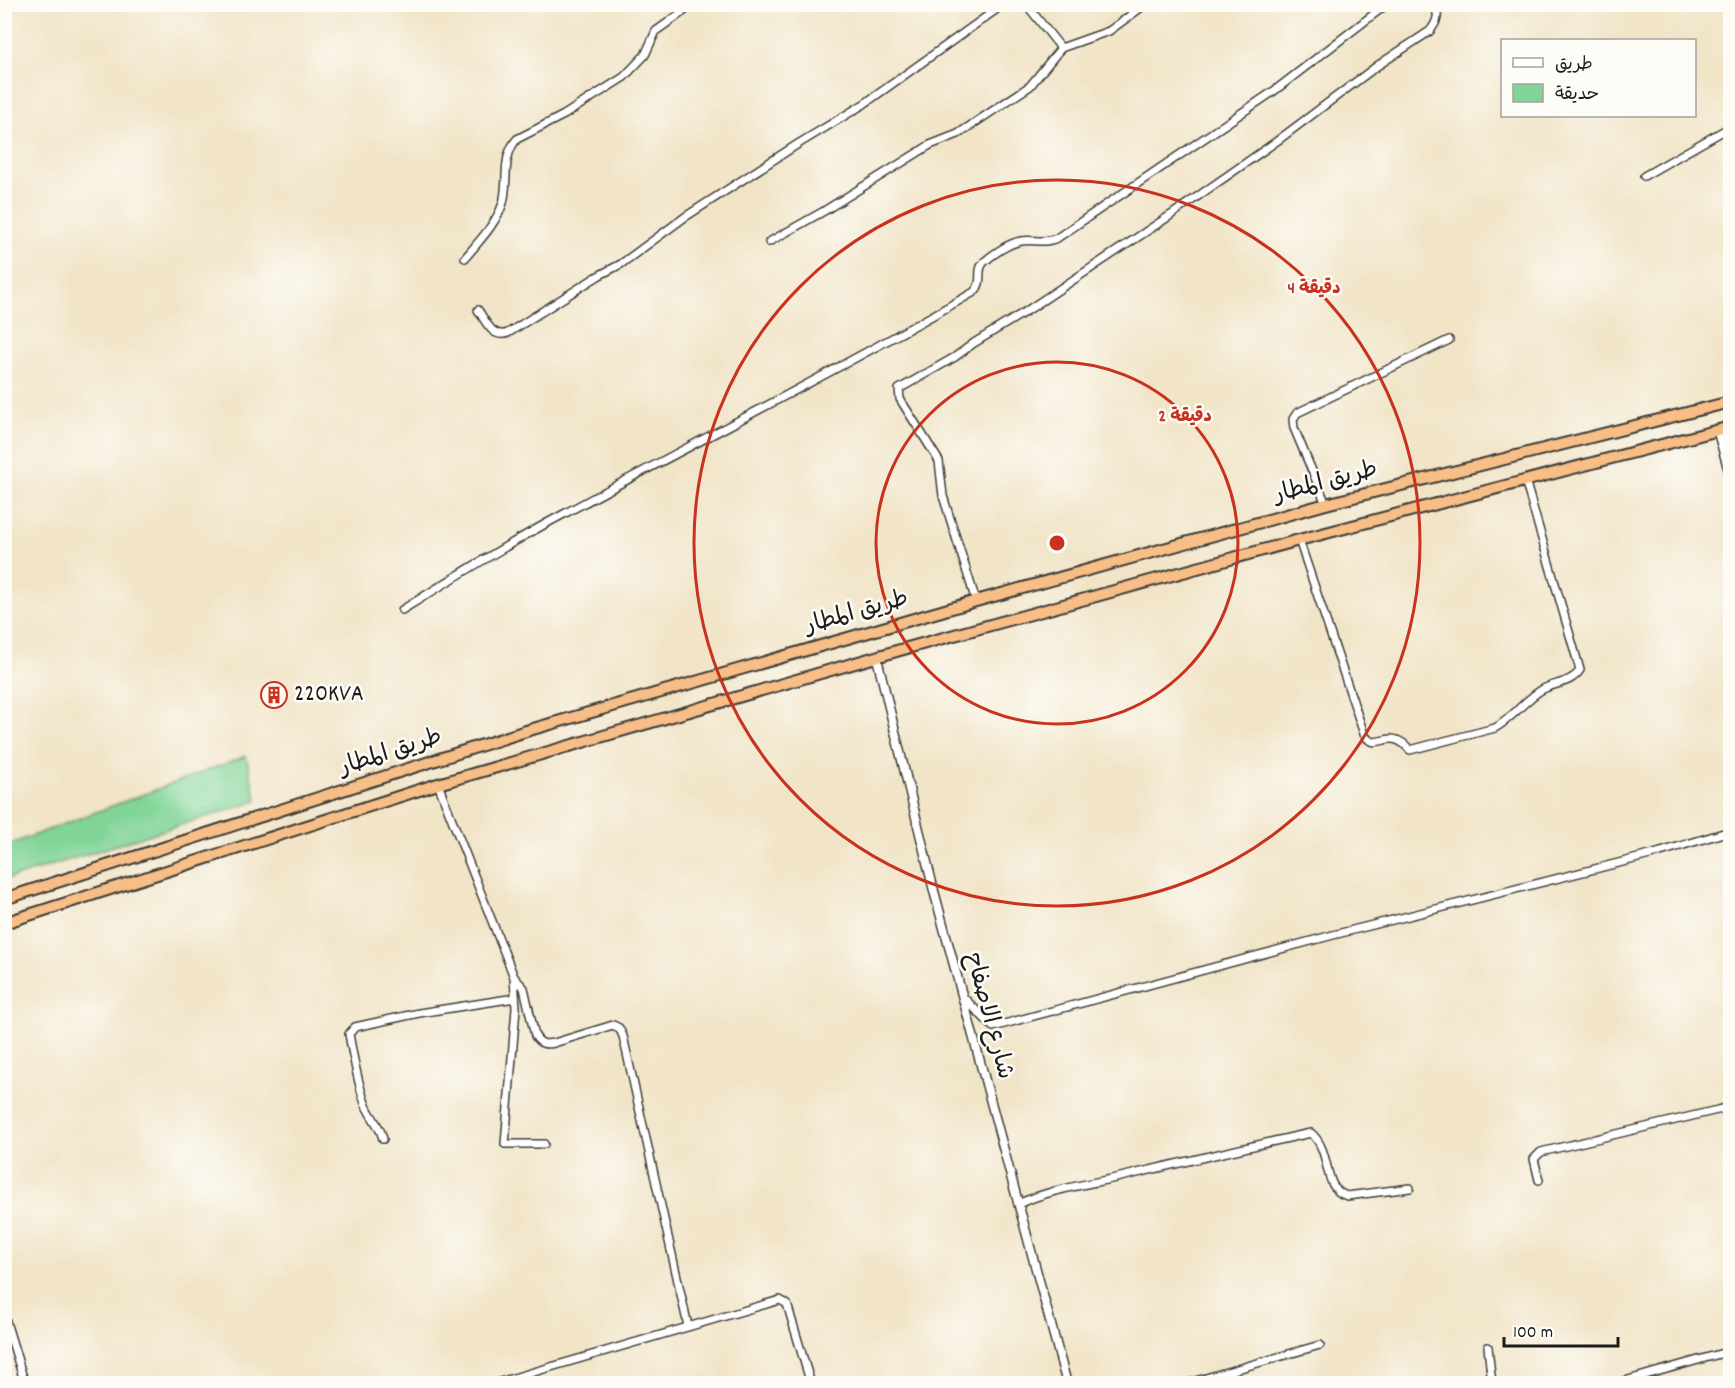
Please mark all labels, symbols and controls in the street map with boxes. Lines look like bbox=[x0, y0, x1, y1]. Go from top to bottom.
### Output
legend bbox=[1501, 39, 1696, 117]
text: طريق bbox=[1555, 53, 1593, 78]
text: حديقة bbox=[1555, 83, 1599, 108]
text: 4 دقيقة bbox=[1287, 277, 1341, 302]
text: 2 دقيقة bbox=[1158, 405, 1212, 430]
street label: طريق المطار bbox=[1268, 453, 1382, 514]
centre of rings bbox=[1047, 533, 1067, 553]
street label: طريق المطار bbox=[799, 582, 913, 645]
place label: 220KVA bbox=[294, 678, 364, 712]
building icon: 220KVA bbox=[259, 680, 289, 710]
street label: طريق المطار bbox=[333, 720, 447, 786]
street label: شارع الاصفاح bbox=[955, 949, 1021, 1083]
scale bar bbox=[1504, 1310, 1618, 1348]
text: 100 m bbox=[1513, 1321, 1553, 1346]

